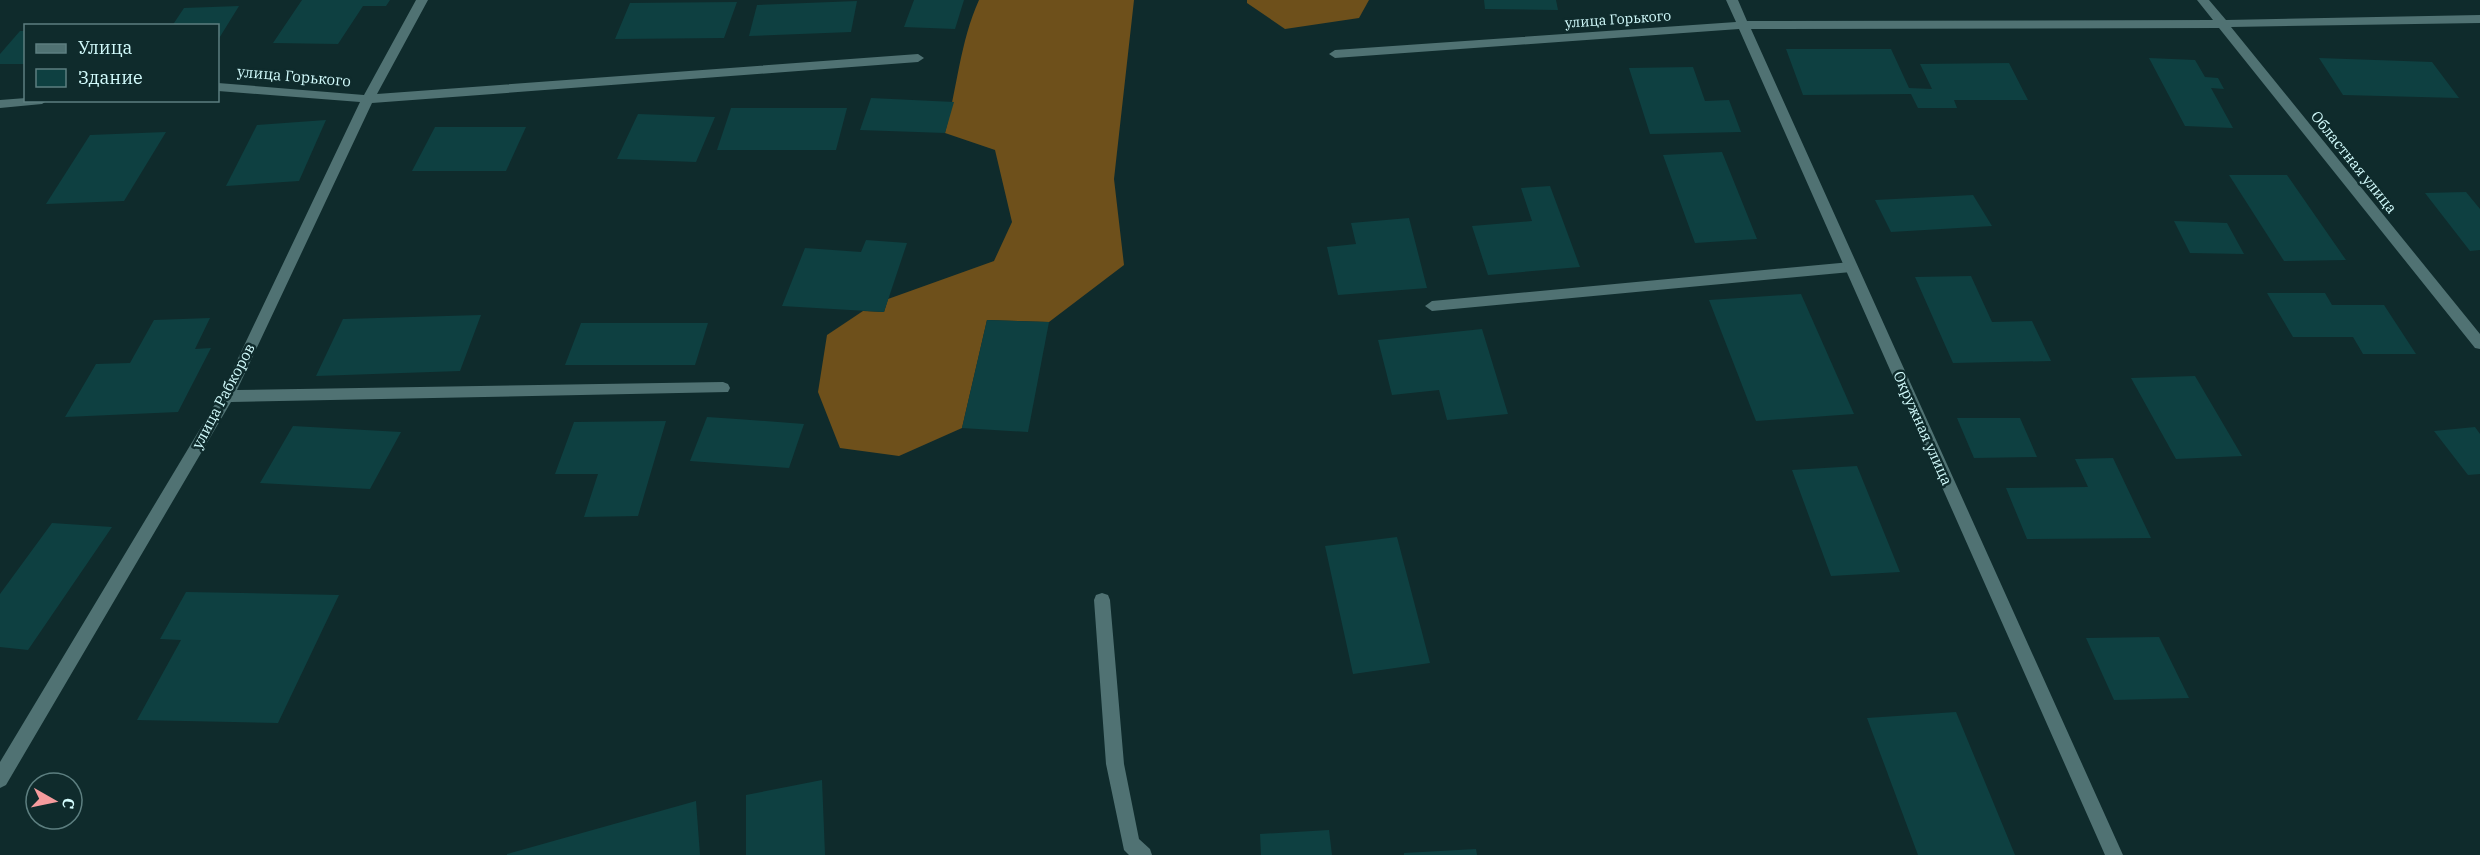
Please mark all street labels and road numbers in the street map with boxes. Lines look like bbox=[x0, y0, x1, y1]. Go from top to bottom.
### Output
street label: улица Горького bbox=[1564, 6, 1672, 32]
street label: улица Горького bbox=[236, 62, 352, 90]
street label: Областная улица bbox=[2307, 107, 2401, 217]
street label: улица Рабкоров bbox=[187, 340, 259, 452]
street label: Окружная улица bbox=[1889, 368, 1957, 488]

